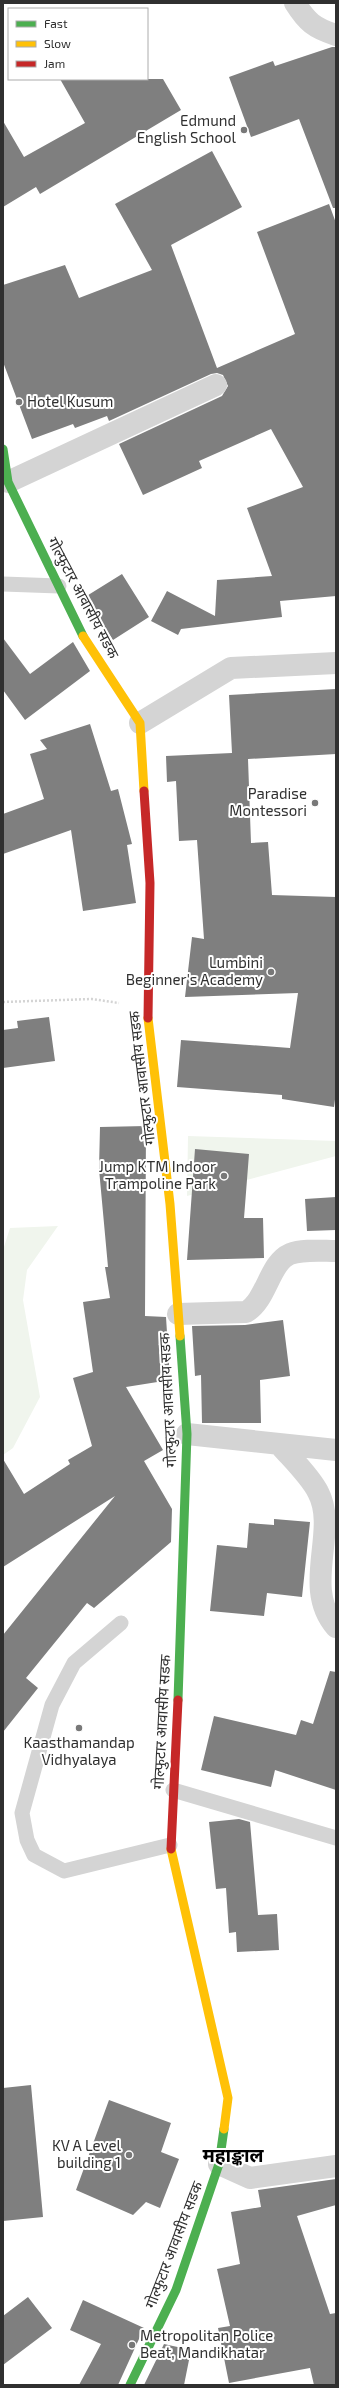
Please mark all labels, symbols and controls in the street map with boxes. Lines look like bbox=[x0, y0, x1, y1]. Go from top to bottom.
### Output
legend bbox=[8, 8, 148, 80]
text: Fast bbox=[44, 16, 68, 30]
text: Slow bbox=[44, 36, 71, 50]
text: Jam bbox=[44, 56, 65, 70]
place label: Edmund English School bbox=[137, 111, 237, 146]
marker: Edmund English School bbox=[239, 125, 249, 135]
place label: Hotel Kusum bbox=[27, 392, 113, 410]
marker: Hotel Kusum bbox=[14, 397, 24, 407]
street label: गोल्फुटार आवासीय सडक bbox=[43, 534, 124, 663]
place label: Paradise Montessori bbox=[229, 784, 307, 819]
marker: Paradise Montessori bbox=[310, 798, 320, 808]
place label: Lumbini Beginner's Academy bbox=[126, 953, 263, 988]
marker: Lumbini Beginner's Academy bbox=[266, 967, 276, 977]
street label: गोल्फुटार आवासीय सडक bbox=[124, 1010, 160, 1146]
place label: Jump KTM Indoor Trampoline Park bbox=[99, 1157, 216, 1192]
marker: Jump KTM Indoor Trampoline Park bbox=[219, 1171, 229, 1181]
street label: गोल्फुटार आवासीय सडक bbox=[154, 1332, 182, 1468]
street label: गोल्फुटार आवासीय सडक bbox=[148, 1654, 176, 1790]
marker: Kaasthamandap Vidhyalaya bbox=[74, 1723, 84, 1733]
place label: Kaasthamandap Vidhyalaya bbox=[23, 1733, 135, 1768]
place label: KV A Level building 1 bbox=[52, 2136, 122, 2171]
district label: महाङ्काल bbox=[202, 2143, 265, 2166]
marker: KV A Level building 1 bbox=[124, 2150, 134, 2160]
street label: गोल्फुटार आवासीय सडक bbox=[141, 2178, 208, 2311]
place label: Metropolitan Police Beat, Mandikhatar bbox=[140, 2326, 273, 2361]
marker: Metropolitan Police Beat, Mandikhatar bbox=[127, 2340, 137, 2350]

